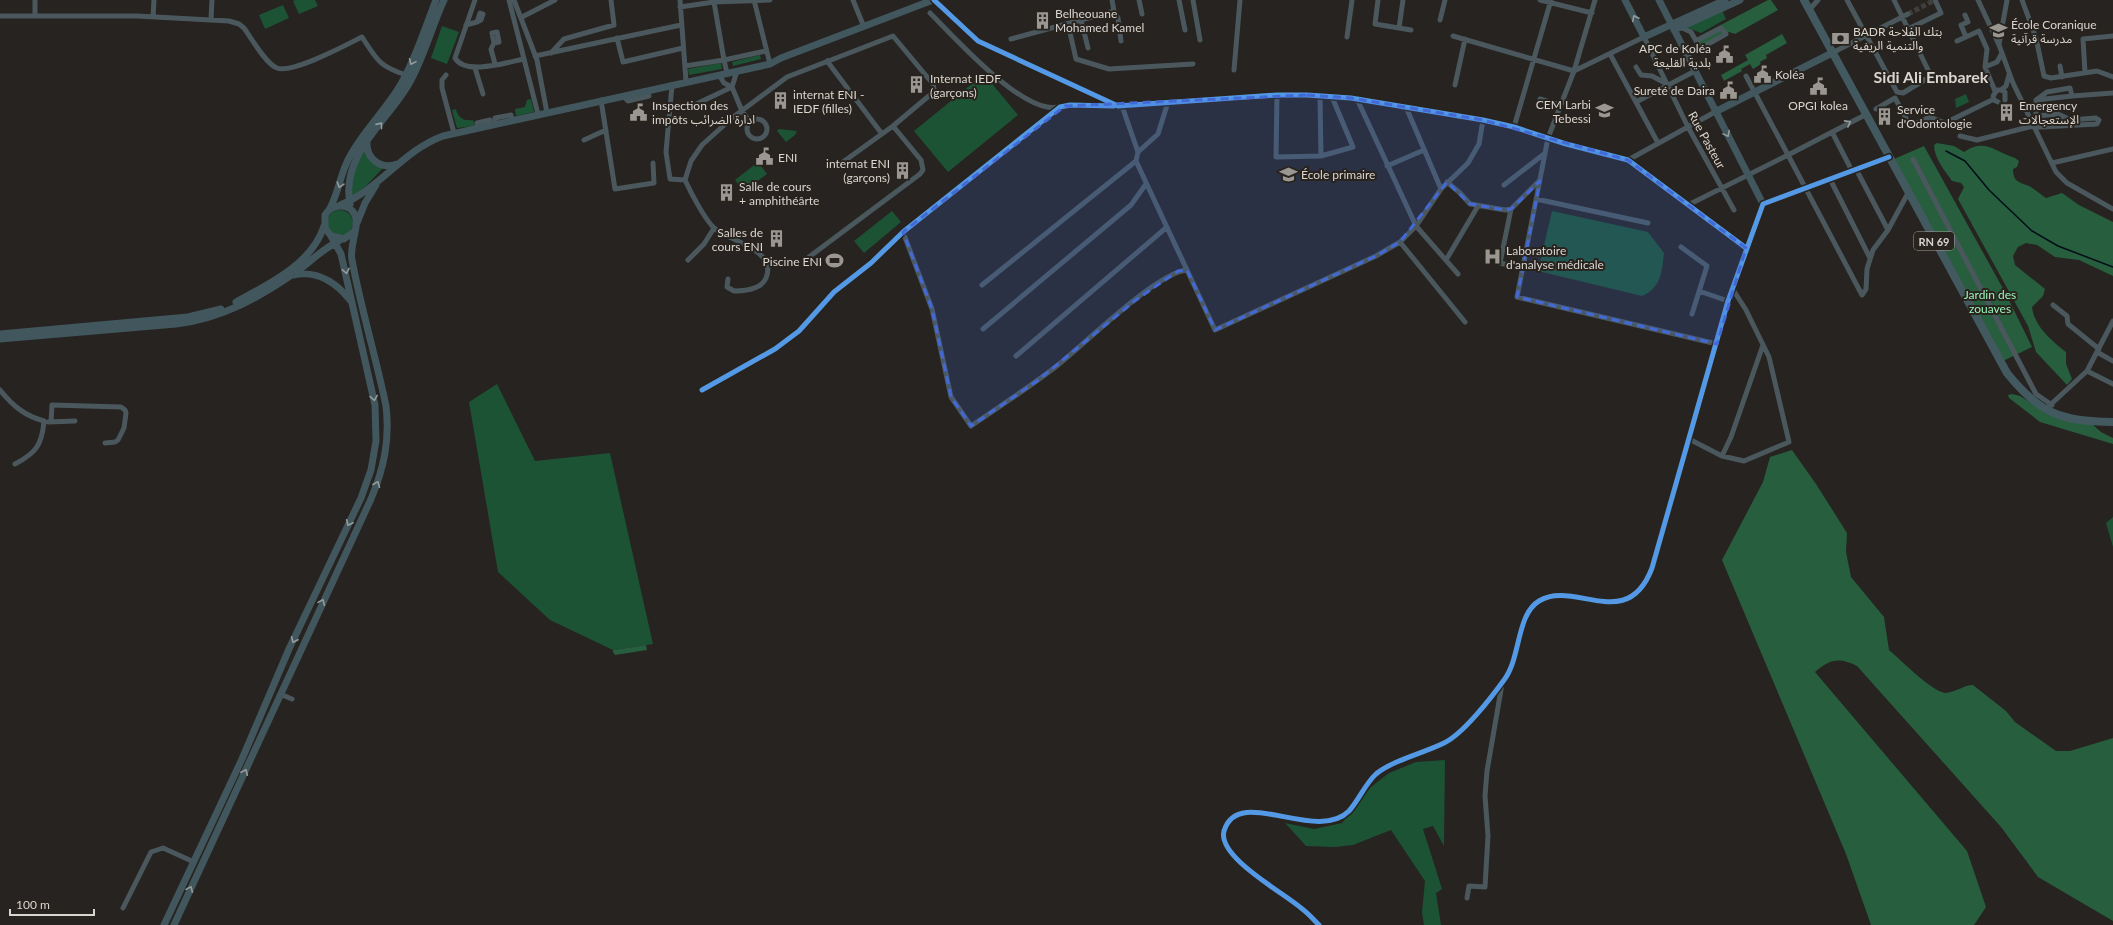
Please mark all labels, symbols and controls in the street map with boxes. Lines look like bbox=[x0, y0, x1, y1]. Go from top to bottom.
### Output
place label: Belheouane Mohamed Kamel bbox=[1055, 6, 1144, 35]
building icon: Belheouane Mohamed Kamel bbox=[1032, 10, 1052, 30]
one-way arrow bbox=[1632, 15, 1640, 23]
place label: École Coranique مدرسة قرآنية bbox=[2011, 17, 2097, 46]
school or university icon: École Coranique مدرسة قرآنية bbox=[1988, 21, 2008, 41]
place label: BADR بتك الفلاحة والتنمية الريفية bbox=[1853, 24, 1942, 53]
bank icon: BADR بتك الفلاحة والتنمية الريفية bbox=[1830, 28, 1850, 48]
place label: APC de Koléa بلدية القليعة bbox=[1639, 41, 1711, 70]
public building icon: APC de Koléa بلدية القليعة bbox=[1714, 45, 1734, 65]
one-way arrow bbox=[409, 58, 417, 66]
public building icon: Koléa bbox=[1752, 64, 1772, 84]
place label: Koléa bbox=[1775, 67, 1804, 82]
district label: Sidi Ali Embarek bbox=[1874, 67, 1989, 86]
place label: Internat IEDF (garçons) bbox=[930, 71, 1001, 100]
building icon: Internat IEDF (garçons) bbox=[907, 75, 927, 95]
public building icon: OPGI kolea bbox=[1808, 76, 1828, 96]
public building icon: Sureté de Daira bbox=[1718, 80, 1738, 100]
place label: Sureté de Daira bbox=[1634, 83, 1715, 98]
place label: internat ENI - IEDF (filles) bbox=[793, 87, 864, 116]
building icon: internat ENI - IEDF (filles) bbox=[770, 91, 790, 111]
place label: CEM Larbi Tebessi bbox=[1536, 97, 1591, 126]
place label: Inspection des impôts ادارة الضرائب bbox=[652, 98, 755, 127]
place label: OPGI kolea bbox=[1788, 98, 1848, 113]
place label: Emergency الإستعجالات bbox=[2019, 98, 2079, 128]
school or university icon: CEM Larbi Tebessi bbox=[1594, 101, 1614, 121]
public building icon: Inspection des impôts ادارة الضرائب bbox=[629, 102, 649, 122]
place label: Service d'Odontologie bbox=[1897, 102, 1972, 131]
building icon: Emergency الإستعجالات bbox=[1996, 102, 2016, 122]
building icon: Service d'Odontologie bbox=[1874, 106, 1894, 126]
street label: Rue Pasteur bbox=[1685, 109, 1729, 172]
one-way arrow bbox=[1844, 121, 1852, 128]
one-way arrow bbox=[375, 122, 382, 129]
one-way arrow bbox=[1722, 130, 1730, 137]
public building icon: ENI bbox=[755, 147, 775, 167]
place label: ENI bbox=[778, 150, 797, 165]
place label: internat ENI (garçons) bbox=[826, 156, 890, 185]
building icon: internat ENI (garçons) bbox=[893, 160, 913, 180]
school or university icon: École primaire bbox=[1278, 164, 1298, 184]
place label: École primaire bbox=[1301, 167, 1375, 182]
place label: Salle de cours + amphithéârte bbox=[739, 179, 819, 208]
one-way arrow bbox=[336, 182, 345, 189]
building icon: Salle de cours + amphithéârte bbox=[716, 183, 736, 203]
place label: Salles de cours ENI bbox=[712, 225, 763, 254]
building icon: Salles de cours ENI bbox=[766, 229, 786, 249]
road number: RN 69 bbox=[1914, 232, 1954, 250]
place label: Laboratoire d'analyse médicale bbox=[1506, 243, 1604, 272]
hospital icon: Laboratoire d'analyse médicale bbox=[1483, 247, 1503, 267]
sports icon: Piscine ENI bbox=[825, 251, 845, 271]
place label: Piscine ENI bbox=[763, 254, 822, 269]
one-way arrow bbox=[341, 268, 349, 274]
park label: Jardin des zouaves bbox=[1964, 287, 2016, 316]
one-way arrow bbox=[369, 395, 378, 401]
one-way arrow bbox=[372, 481, 380, 488]
one-way arrow bbox=[346, 519, 354, 526]
one-way arrow bbox=[317, 599, 325, 607]
one-way arrow bbox=[291, 636, 299, 644]
one-way arrow bbox=[240, 768, 248, 776]
one-way arrow bbox=[186, 886, 194, 893]
scale bar bbox=[10, 891, 94, 917]
text: 100 m bbox=[16, 897, 50, 912]

